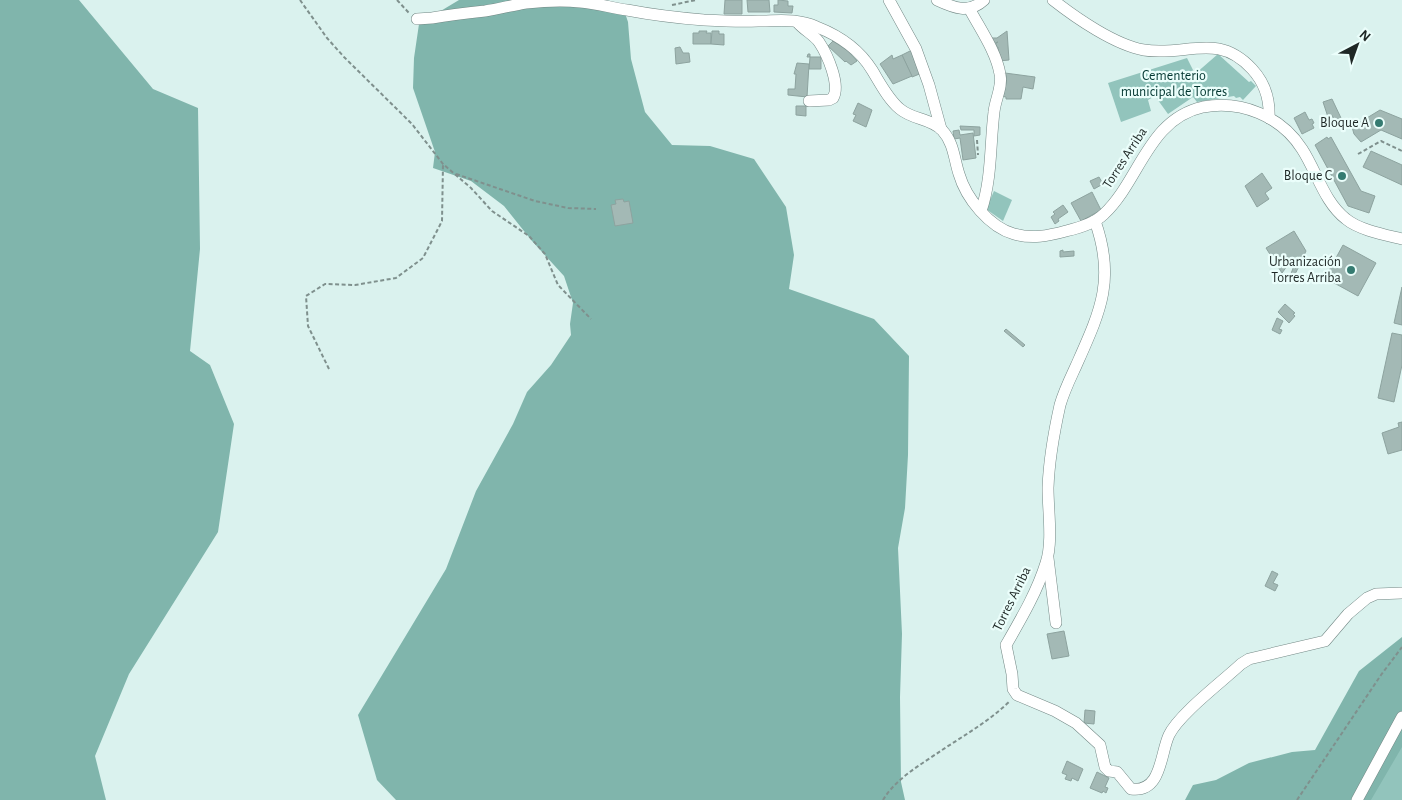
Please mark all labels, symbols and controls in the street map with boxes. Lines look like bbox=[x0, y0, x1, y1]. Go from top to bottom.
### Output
north arrow bbox=[1332, 20, 1382, 70]
text: N bbox=[1357, 27, 1373, 44]
park label: Cementerio municipal de Torres bbox=[1121, 69, 1227, 99]
place label: Bloque A bbox=[1320, 116, 1369, 130]
marker: Bloque A bbox=[1373, 117, 1385, 129]
street label: Torres Arriba bbox=[1100, 125, 1150, 191]
place label: Bloque C bbox=[1284, 169, 1332, 183]
marker: Bloque C bbox=[1336, 170, 1348, 182]
place label: Urbanización Torres Arriba bbox=[1269, 255, 1342, 285]
marker: Urbanización Torres Arriba bbox=[1345, 264, 1357, 276]
street label: Torres Arriba bbox=[990, 564, 1034, 633]

